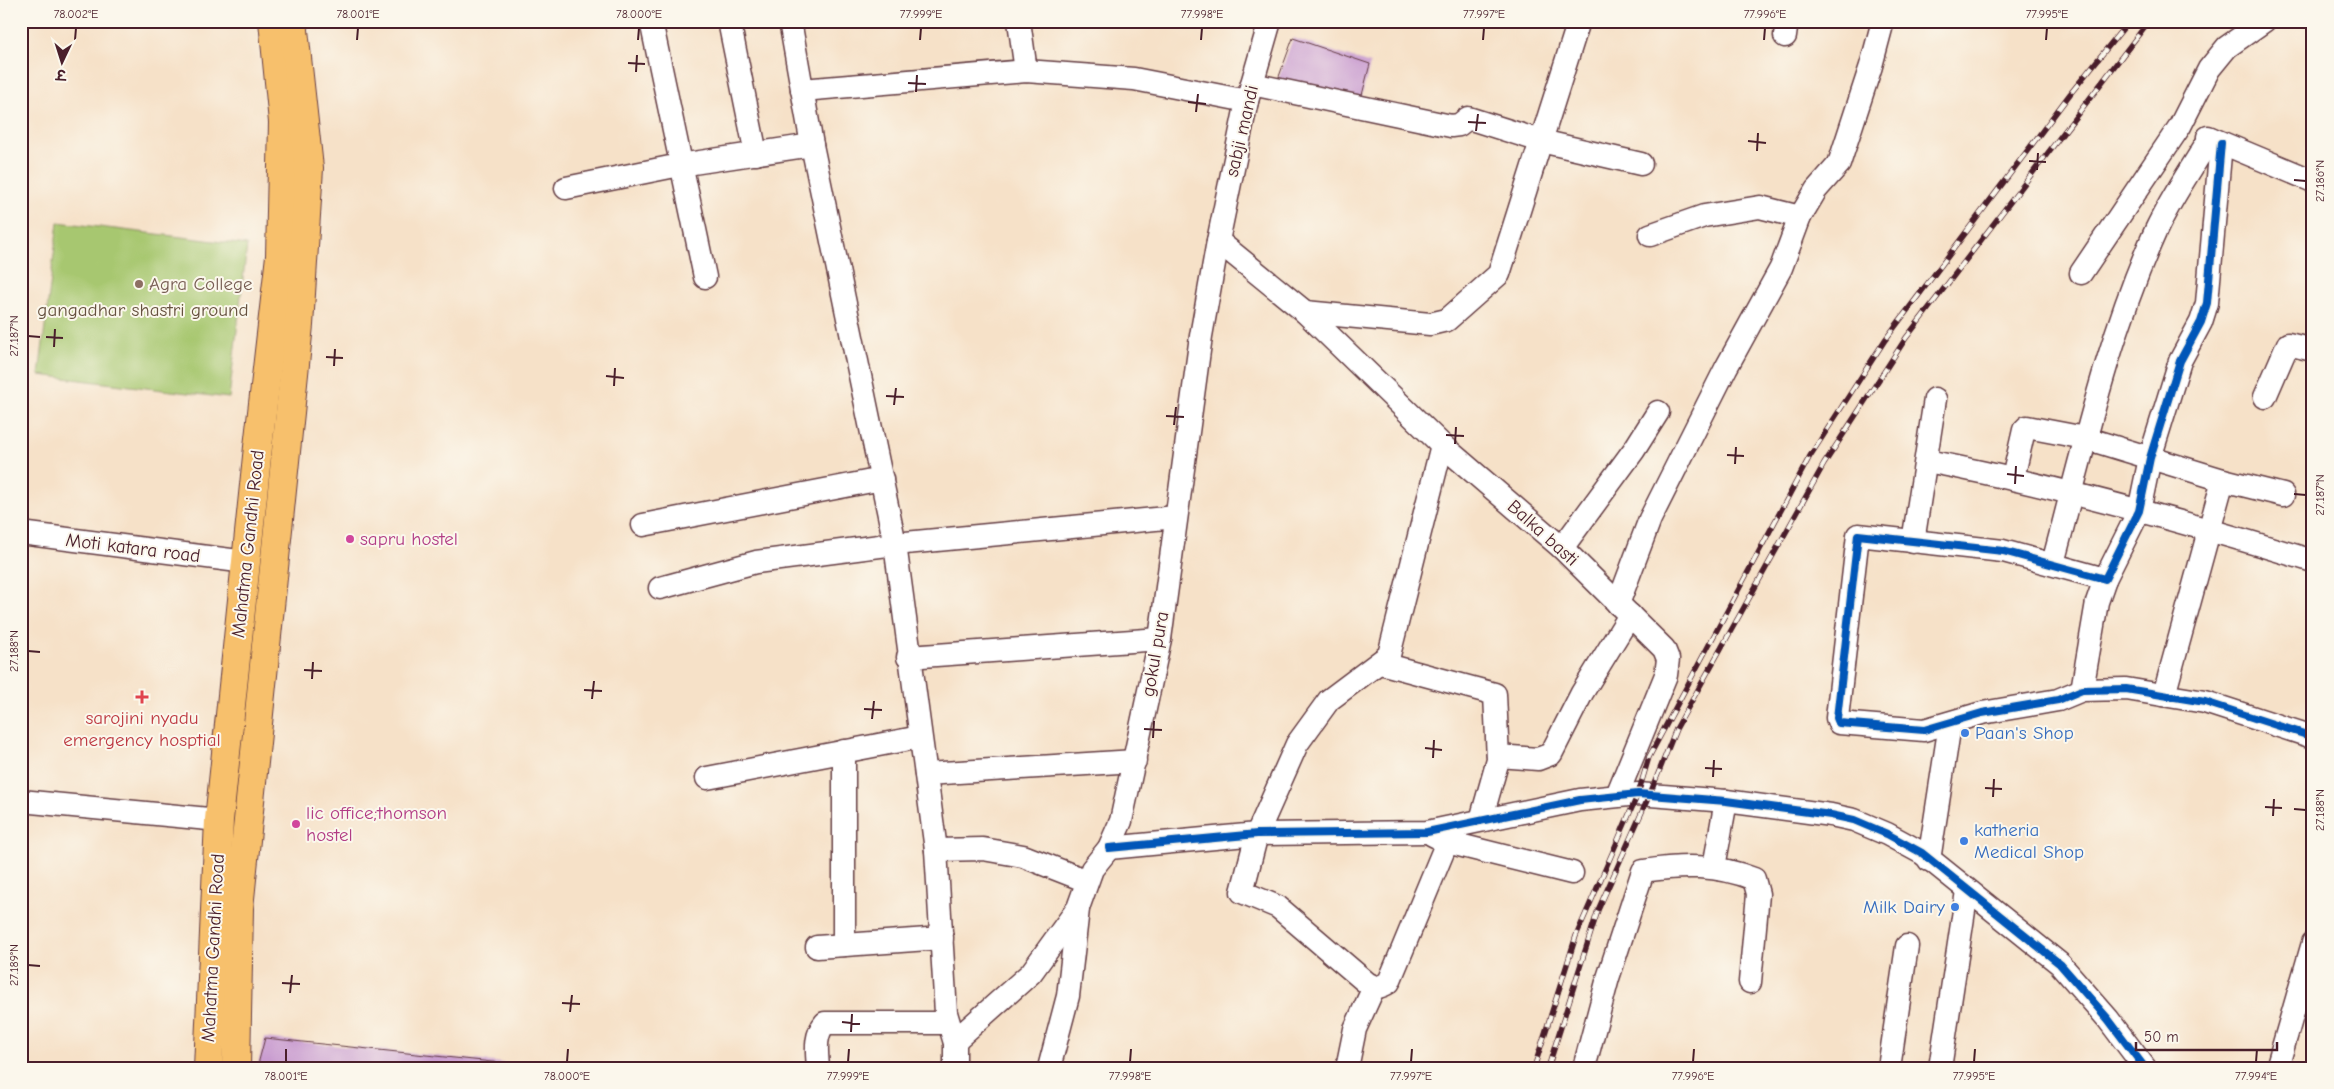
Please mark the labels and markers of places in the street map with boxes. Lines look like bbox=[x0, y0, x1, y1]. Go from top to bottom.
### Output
place label: Agra College bbox=[149, 273, 253, 295]
marker: Agra College bbox=[133, 278, 145, 290]
place label: sapru hostel bbox=[360, 528, 458, 550]
marker: sapru hostel bbox=[344, 533, 356, 545]
marker: sarojini nyadu emergency hosptial bbox=[135, 690, 149, 704]
place label: sarojini nyadu emergency hosptial bbox=[63, 707, 221, 751]
place label: Paan's Shop bbox=[1975, 722, 2074, 744]
marker: Paan's Shop bbox=[1959, 727, 1971, 739]
place label: lic office;thomson hostel bbox=[306, 802, 447, 846]
marker: lic office;thomson hostel bbox=[290, 818, 302, 830]
place label: katheria Medical Shop bbox=[1974, 819, 2084, 863]
marker: katheria Medical Shop bbox=[1958, 835, 1970, 847]
place label: Milk Dairy bbox=[1863, 896, 1946, 918]
marker: Milk Dairy bbox=[1949, 901, 1961, 913]

